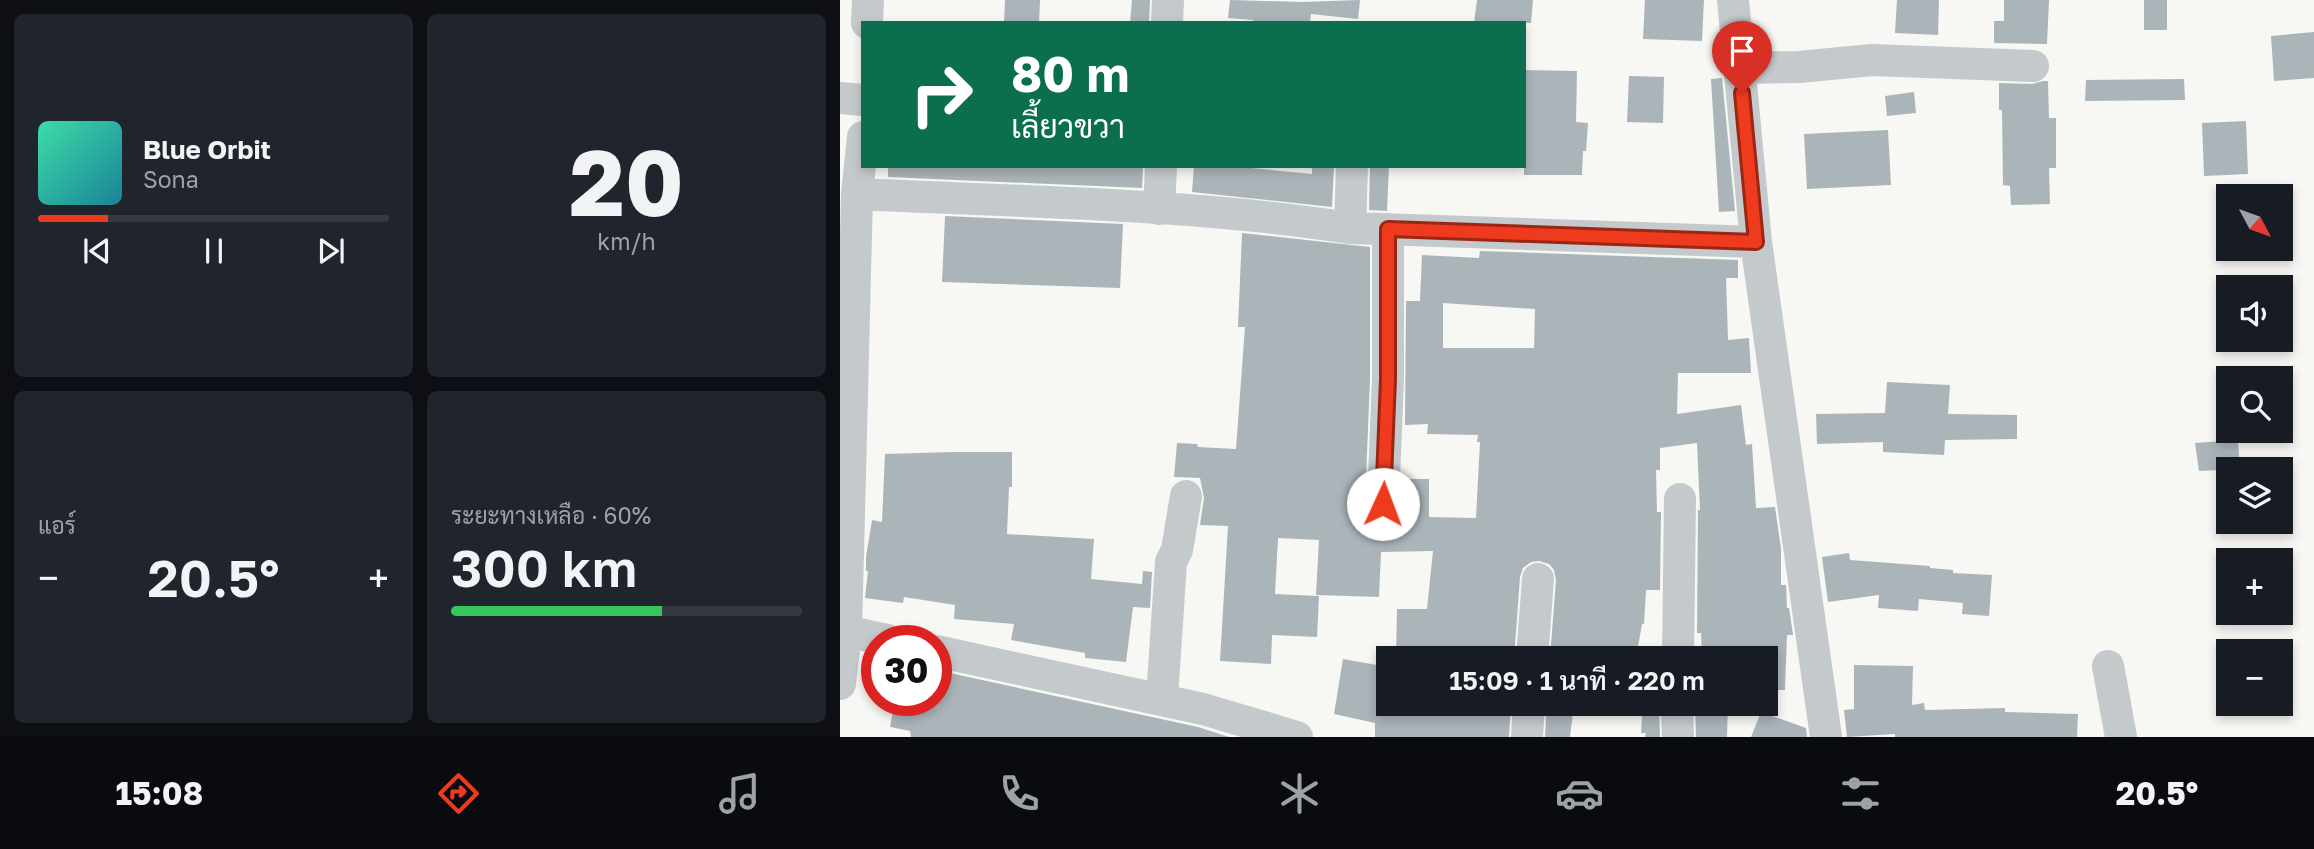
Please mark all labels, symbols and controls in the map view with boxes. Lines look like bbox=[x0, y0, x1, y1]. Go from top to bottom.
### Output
pin bbox=[1712, 21, 1772, 93]
icon: arrive bbox=[1723, 32, 1761, 70]
text: 80 m bbox=[1011, 44, 1129, 103]
icon: right bbox=[896, 49, 987, 140]
text: เลี้ยวขวา bbox=[1011, 107, 1125, 145]
text: 20 bbox=[569, 127, 684, 236]
text: Blue Orbit bbox=[143, 134, 271, 165]
text: Sona bbox=[143, 165, 199, 193]
north arrow bbox=[2216, 184, 2292, 261]
map controls bbox=[2216, 184, 2293, 716]
text: km/h bbox=[597, 227, 656, 255]
icon: previous bbox=[78, 232, 116, 270]
icon: pause bbox=[195, 232, 233, 270]
icon: next bbox=[312, 232, 350, 270]
button: sound bbox=[2216, 275, 2293, 352]
button: search bbox=[2216, 366, 2293, 443]
button: layers bbox=[2216, 457, 2293, 534]
position arrow bbox=[1346, 467, 1420, 541]
text: ระยะทางเหลือ · 60% bbox=[451, 501, 651, 529]
text: แอร์ bbox=[38, 511, 76, 539]
text: 300 km bbox=[451, 536, 637, 598]
text: 20.5° bbox=[148, 546, 279, 608]
button: + bbox=[2216, 548, 2293, 625]
text: − bbox=[38, 555, 59, 600]
text: + bbox=[368, 555, 389, 600]
speed limit sign: 30 bbox=[861, 625, 952, 716]
button: − bbox=[2216, 639, 2293, 716]
text: 15:09 · 1 นาที · 220 m bbox=[1449, 665, 1705, 696]
icon: directions bbox=[434, 769, 483, 818]
icon: music bbox=[715, 769, 764, 818]
icon: phone bbox=[995, 769, 1044, 818]
icon: climate bbox=[1275, 769, 1324, 818]
icon: car bbox=[1555, 769, 1604, 818]
icon: filters bbox=[1836, 769, 1885, 818]
text: 15:08 bbox=[116, 774, 203, 812]
text: 20.5° bbox=[2116, 774, 2198, 812]

